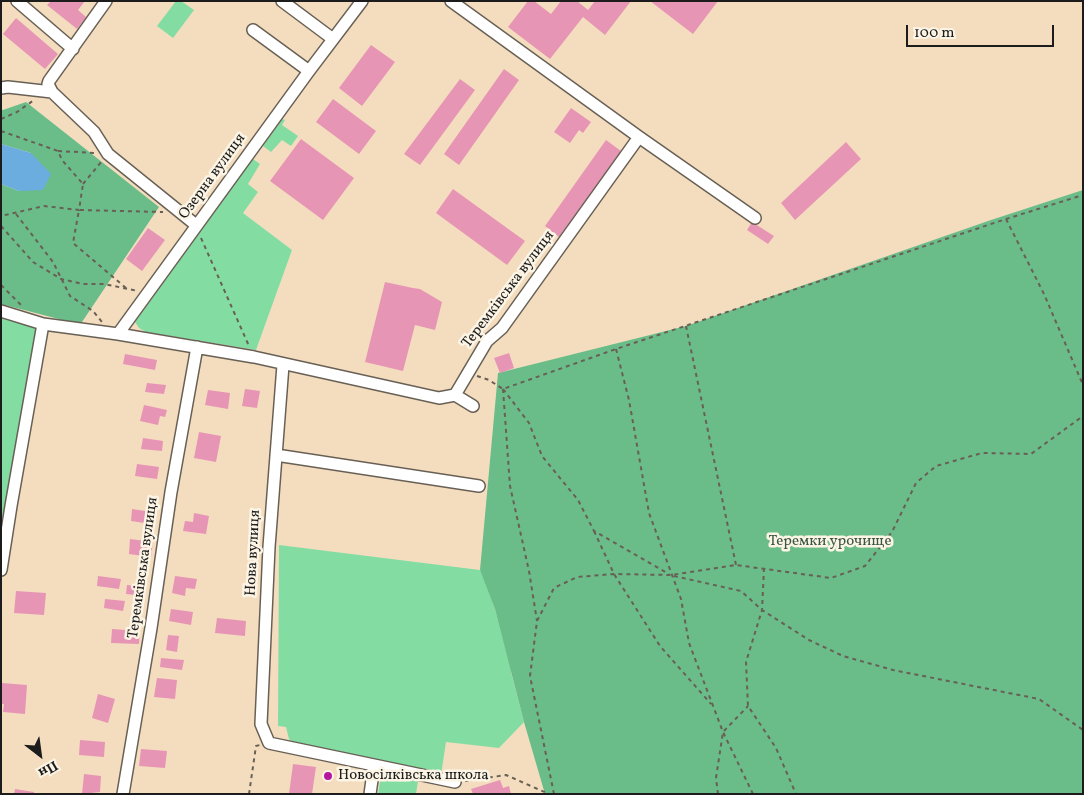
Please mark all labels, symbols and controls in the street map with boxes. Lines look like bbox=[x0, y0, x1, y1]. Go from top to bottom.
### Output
scale bar bbox=[909, 15, 1056, 47]
text: 100 m bbox=[914, 23, 954, 44]
street label: Озерна вулиця bbox=[176, 130, 250, 224]
street label: Теремківська вулиця bbox=[459, 228, 559, 352]
street label: Теремківська вулиця bbox=[125, 496, 163, 640]
street label: Нова вулиця bbox=[243, 509, 265, 597]
park label: Теремки урочище bbox=[769, 533, 891, 551]
north arrow bbox=[15, 730, 65, 780]
text: Пн bbox=[34, 755, 61, 782]
place label: Новосілківська школа bbox=[338, 767, 489, 785]
marker: Новосілківська школа bbox=[322, 770, 334, 782]

